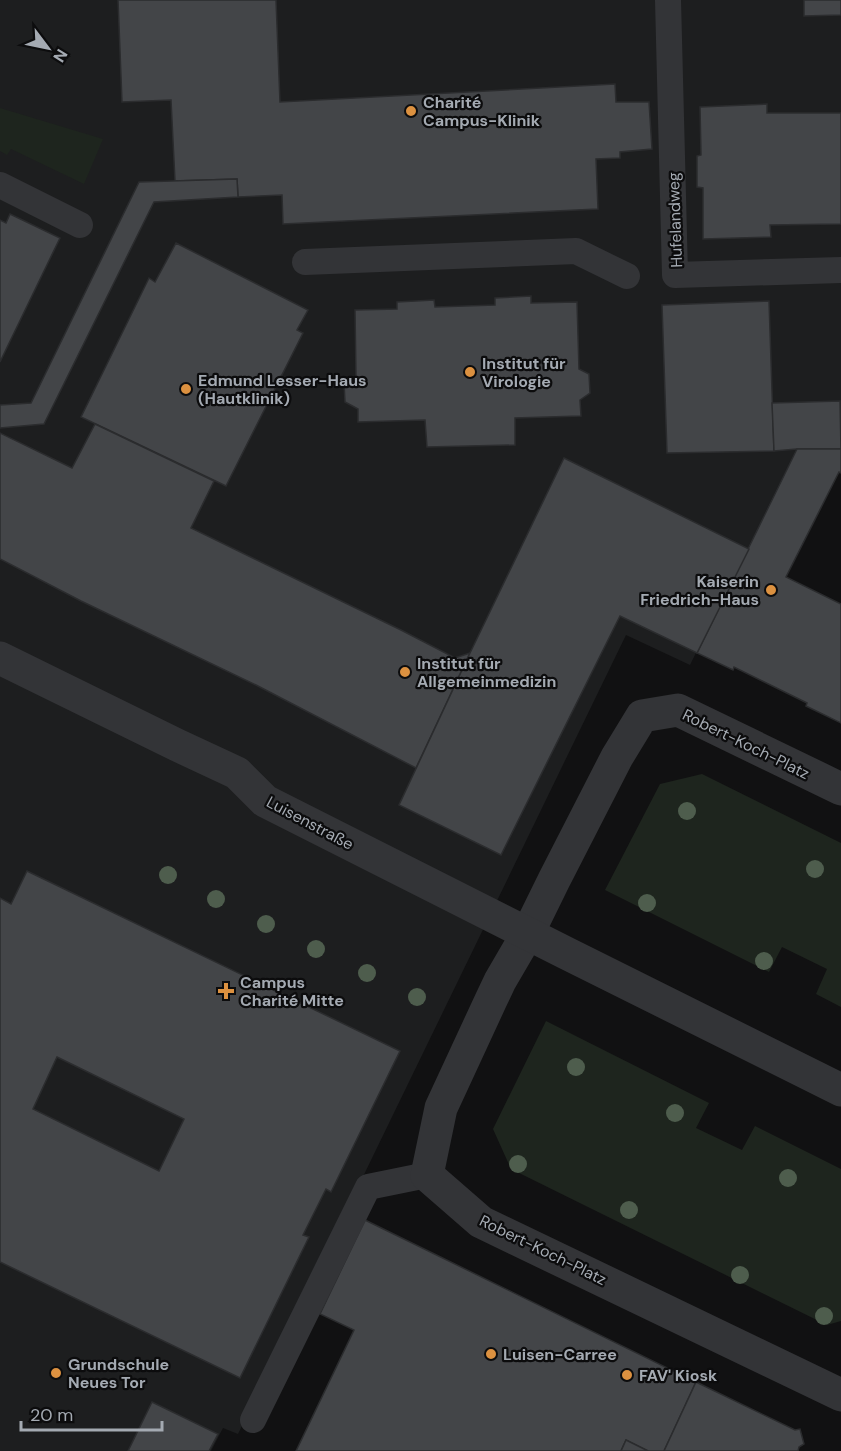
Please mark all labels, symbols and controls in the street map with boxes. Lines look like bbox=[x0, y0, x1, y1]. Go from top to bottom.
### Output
north arrow bbox=[18, 18, 78, 78]
text: N bbox=[48, 45, 72, 66]
place label: Charité Campus-Klinik bbox=[423, 92, 541, 131]
marker: Charité Campus-Klinik bbox=[404, 104, 418, 118]
street label: Hufelandweg bbox=[663, 172, 687, 268]
place label: Institut für Virologie bbox=[482, 353, 566, 392]
marker: Institut für Virologie bbox=[463, 365, 477, 379]
place label: Edmund Lesser-Haus (Hautklinik) bbox=[198, 370, 367, 409]
marker: Edmund Lesser-Haus (Hautklinik) bbox=[179, 382, 193, 396]
place label: Kaiserin Friedrich-Haus bbox=[640, 571, 759, 610]
marker: Kaiserin Friedrich-Haus bbox=[764, 583, 778, 597]
place label: Institut für Allgemeinmedizin bbox=[417, 653, 556, 692]
marker: Institut für Allgemeinmedizin bbox=[398, 665, 412, 679]
street label: Robert-Koch-Platz bbox=[679, 704, 813, 784]
street label: Luisenstraße bbox=[263, 791, 357, 855]
place label: Campus Charité Mitte bbox=[240, 972, 344, 1011]
marker: Campus Charité Mitte bbox=[217, 982, 235, 1000]
street label: Robert-Koch-Platz bbox=[476, 1210, 610, 1290]
place label: Luisen-Carree bbox=[503, 1344, 617, 1365]
marker: Luisen-Carree bbox=[484, 1347, 498, 1361]
place label: Grundschule Neues Tor bbox=[68, 1354, 169, 1393]
place label: FAV' Kiosk bbox=[639, 1365, 718, 1386]
marker: Grundschule Neues Tor bbox=[49, 1366, 63, 1380]
marker: FAV' Kiosk bbox=[620, 1368, 634, 1382]
scale bar bbox=[21, 1394, 162, 1432]
text: 20 m bbox=[30, 1403, 73, 1427]

